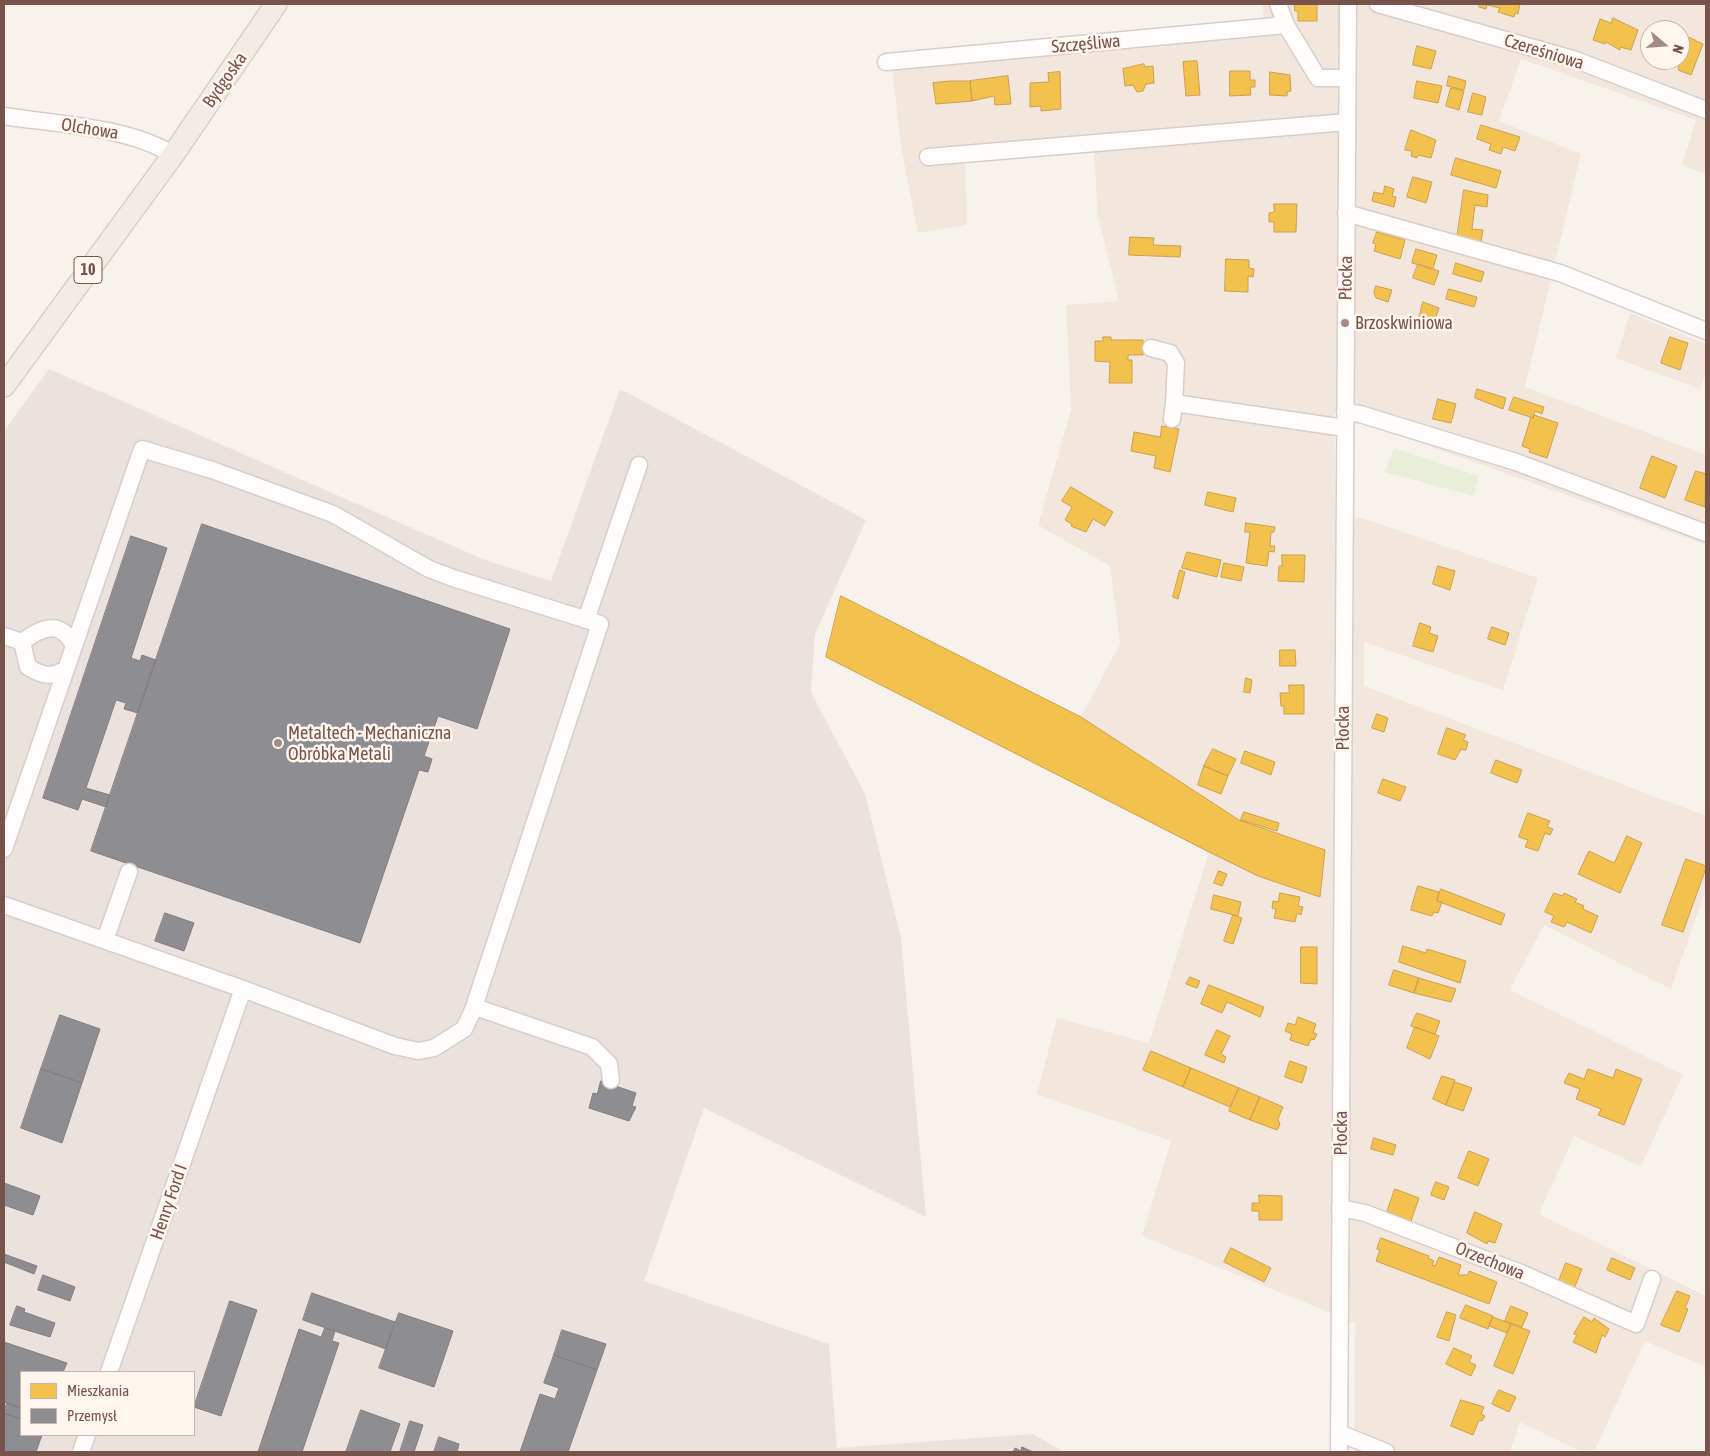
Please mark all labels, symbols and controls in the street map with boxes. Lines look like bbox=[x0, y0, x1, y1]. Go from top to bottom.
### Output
north arrow bbox=[1640, 20, 1690, 70]
street label: Szczęśliwa bbox=[1051, 30, 1121, 58]
street label: Czereśniowa bbox=[1501, 30, 1587, 74]
text: N bbox=[1669, 43, 1687, 56]
street label: Bydgoska bbox=[198, 48, 252, 112]
street label: Olchowa bbox=[60, 114, 120, 144]
street label: Płocka bbox=[1335, 255, 1357, 301]
road number: 10 bbox=[74, 256, 102, 284]
place label: Brzoskwiniowa bbox=[1355, 312, 1453, 334]
marker: Brzoskwiniowa bbox=[1339, 317, 1351, 329]
street label: Płocka bbox=[1332, 706, 1354, 750]
place label: Metaltech - Mechaniczna Obróbka Metali bbox=[288, 722, 451, 764]
marker: Metaltech - Mechaniczna Obróbka Metali bbox=[272, 737, 284, 749]
street label: Płocka bbox=[1330, 1111, 1352, 1155]
street label: Henry Ford I bbox=[146, 1161, 192, 1243]
street label: Orzechowa bbox=[1452, 1237, 1528, 1285]
legend bbox=[20, 1371, 195, 1436]
text: Mieszkania bbox=[67, 1382, 129, 1399]
text: Przemysł bbox=[67, 1407, 117, 1424]

